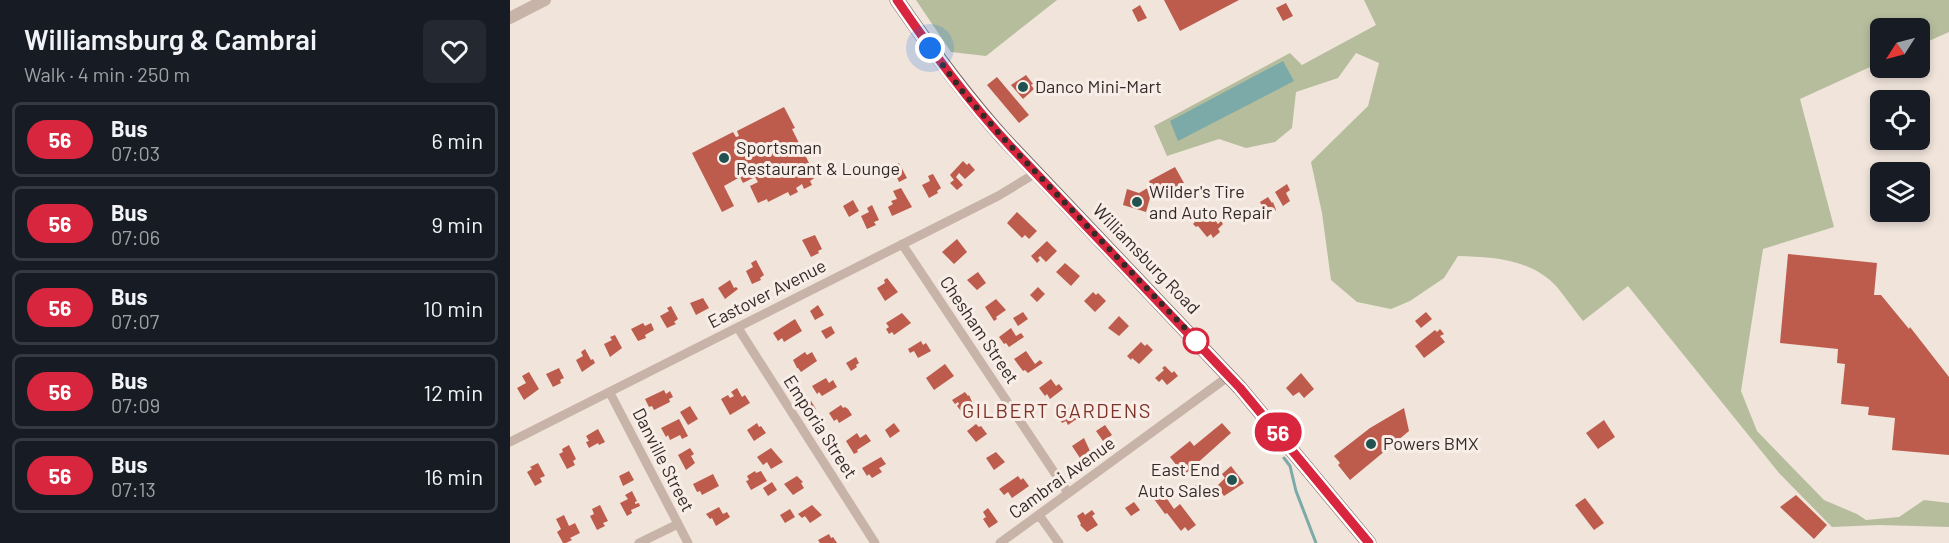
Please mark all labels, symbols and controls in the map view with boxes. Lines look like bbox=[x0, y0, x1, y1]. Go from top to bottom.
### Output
north arrow bbox=[1870, 18, 1930, 78]
map controls bbox=[1870, 18, 1930, 222]
button: heart bbox=[423, 20, 486, 83]
text: Williamsburg & Cambrai bbox=[24, 22, 317, 56]
your location bbox=[915, 33, 945, 63]
text: Walk · 4 min · 250 m bbox=[24, 62, 190, 86]
place label: Danco Mini-Mart bbox=[1035, 75, 1162, 97]
marker: Danco Mini-Mart bbox=[1016, 80, 1030, 94]
button: locate bbox=[1870, 90, 1930, 150]
text: Bus bbox=[111, 115, 148, 141]
text: 56 bbox=[49, 127, 71, 152]
text: 6 min bbox=[432, 127, 483, 153]
place label: Sportsman Restaurant & Lounge bbox=[736, 136, 900, 179]
text: 07:03 bbox=[111, 141, 160, 165]
marker: Sportsman Restaurant & Lounge bbox=[717, 151, 731, 165]
button: layers bbox=[1870, 162, 1930, 222]
place label: Wilder's Tire and Auto Repair bbox=[1149, 180, 1273, 223]
marker: Wilder's Tire and Auto Repair bbox=[1130, 195, 1144, 209]
text: Bus bbox=[111, 199, 148, 225]
street label: Williamsburg Road bbox=[1088, 199, 1205, 318]
text: 56 bbox=[49, 211, 71, 236]
text: 9 min bbox=[431, 211, 483, 237]
text: 07:06 bbox=[111, 225, 160, 249]
street label: Eastover Avenue bbox=[704, 254, 829, 332]
street label: Chesham Street bbox=[936, 271, 1024, 387]
text: Bus bbox=[111, 283, 148, 309]
text: 56 bbox=[49, 295, 71, 320]
text: 10 min bbox=[423, 295, 483, 321]
text: 07:07 bbox=[111, 309, 159, 333]
unlabelled marker bbox=[1183, 328, 1209, 354]
text: Bus bbox=[111, 367, 148, 393]
street label: Emporia Street bbox=[779, 371, 862, 482]
text: 56 bbox=[49, 379, 71, 404]
text: 12 min bbox=[423, 379, 483, 405]
text: 07:09 bbox=[111, 393, 160, 417]
district label: GILBERT GARDENS bbox=[962, 398, 1152, 422]
street label: Danville Street bbox=[628, 404, 699, 515]
line badge: 56 bbox=[1251, 412, 1305, 452]
text: 56 bbox=[1267, 420, 1289, 445]
street label: Cambrai Avenue bbox=[1004, 431, 1119, 523]
place label: Powers BMX bbox=[1383, 432, 1479, 454]
marker: Powers BMX bbox=[1364, 437, 1378, 451]
text: Bus bbox=[111, 451, 148, 477]
place label: East End Auto Sales bbox=[1138, 458, 1220, 501]
text: 56 bbox=[49, 463, 71, 488]
text: 16 min bbox=[424, 463, 483, 489]
marker: East End Auto Sales bbox=[1225, 473, 1239, 487]
text: 07:13 bbox=[111, 477, 156, 501]

